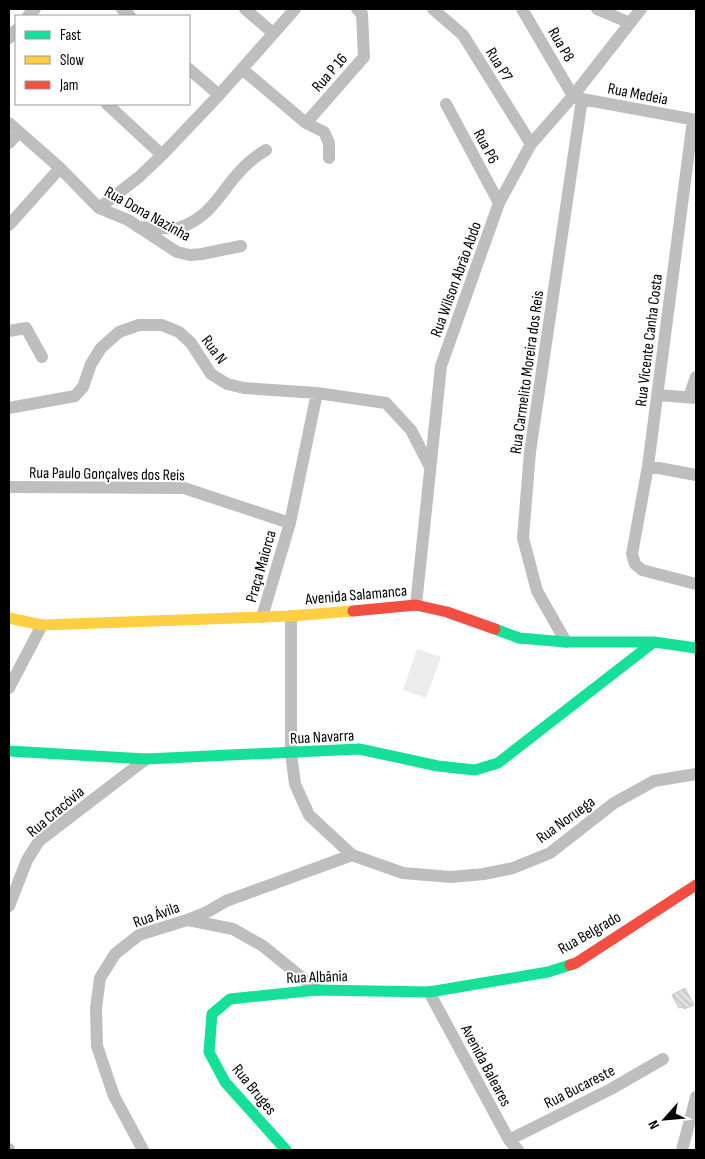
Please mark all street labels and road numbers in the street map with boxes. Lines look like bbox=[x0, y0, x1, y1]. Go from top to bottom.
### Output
street label: Rua P8 bbox=[543, 24, 578, 65]
street label: Rua P7 bbox=[481, 44, 517, 86]
street label: Rua P 16 bbox=[308, 50, 352, 96]
street label: Rua Medeia bbox=[606, 79, 669, 110]
street label: Rua P6 bbox=[469, 126, 503, 167]
street label: Rua Dona Nazinha bbox=[101, 183, 194, 246]
street label: Rua Wilson Abrão Abdo bbox=[427, 219, 486, 340]
street label: Rua Vicente Canha Costa bbox=[632, 273, 667, 408]
street label: Rua Carmelito Moreira dos Reis bbox=[507, 289, 548, 455]
street label: Rua N bbox=[197, 332, 231, 368]
street label: Rua Paulo Gonçalves dos Reis bbox=[29, 464, 185, 485]
street label: Praça Maiorca bbox=[242, 528, 281, 605]
street label: Avenida Salamanca bbox=[303, 582, 408, 609]
street label: Rua Navarra bbox=[290, 726, 355, 749]
street label: Rua Cracóvia bbox=[23, 783, 89, 842]
street label: Rua Noruega bbox=[533, 793, 599, 848]
street label: Rua Ávila bbox=[131, 898, 182, 933]
street label: Rua Belgrado bbox=[555, 908, 625, 959]
street label: Rua Albânia bbox=[286, 967, 348, 988]
street label: Avenida Baleares bbox=[456, 1021, 515, 1110]
street label: Rua Bruges bbox=[228, 1061, 280, 1119]
street label: Rua Bucareste bbox=[541, 1061, 618, 1113]

